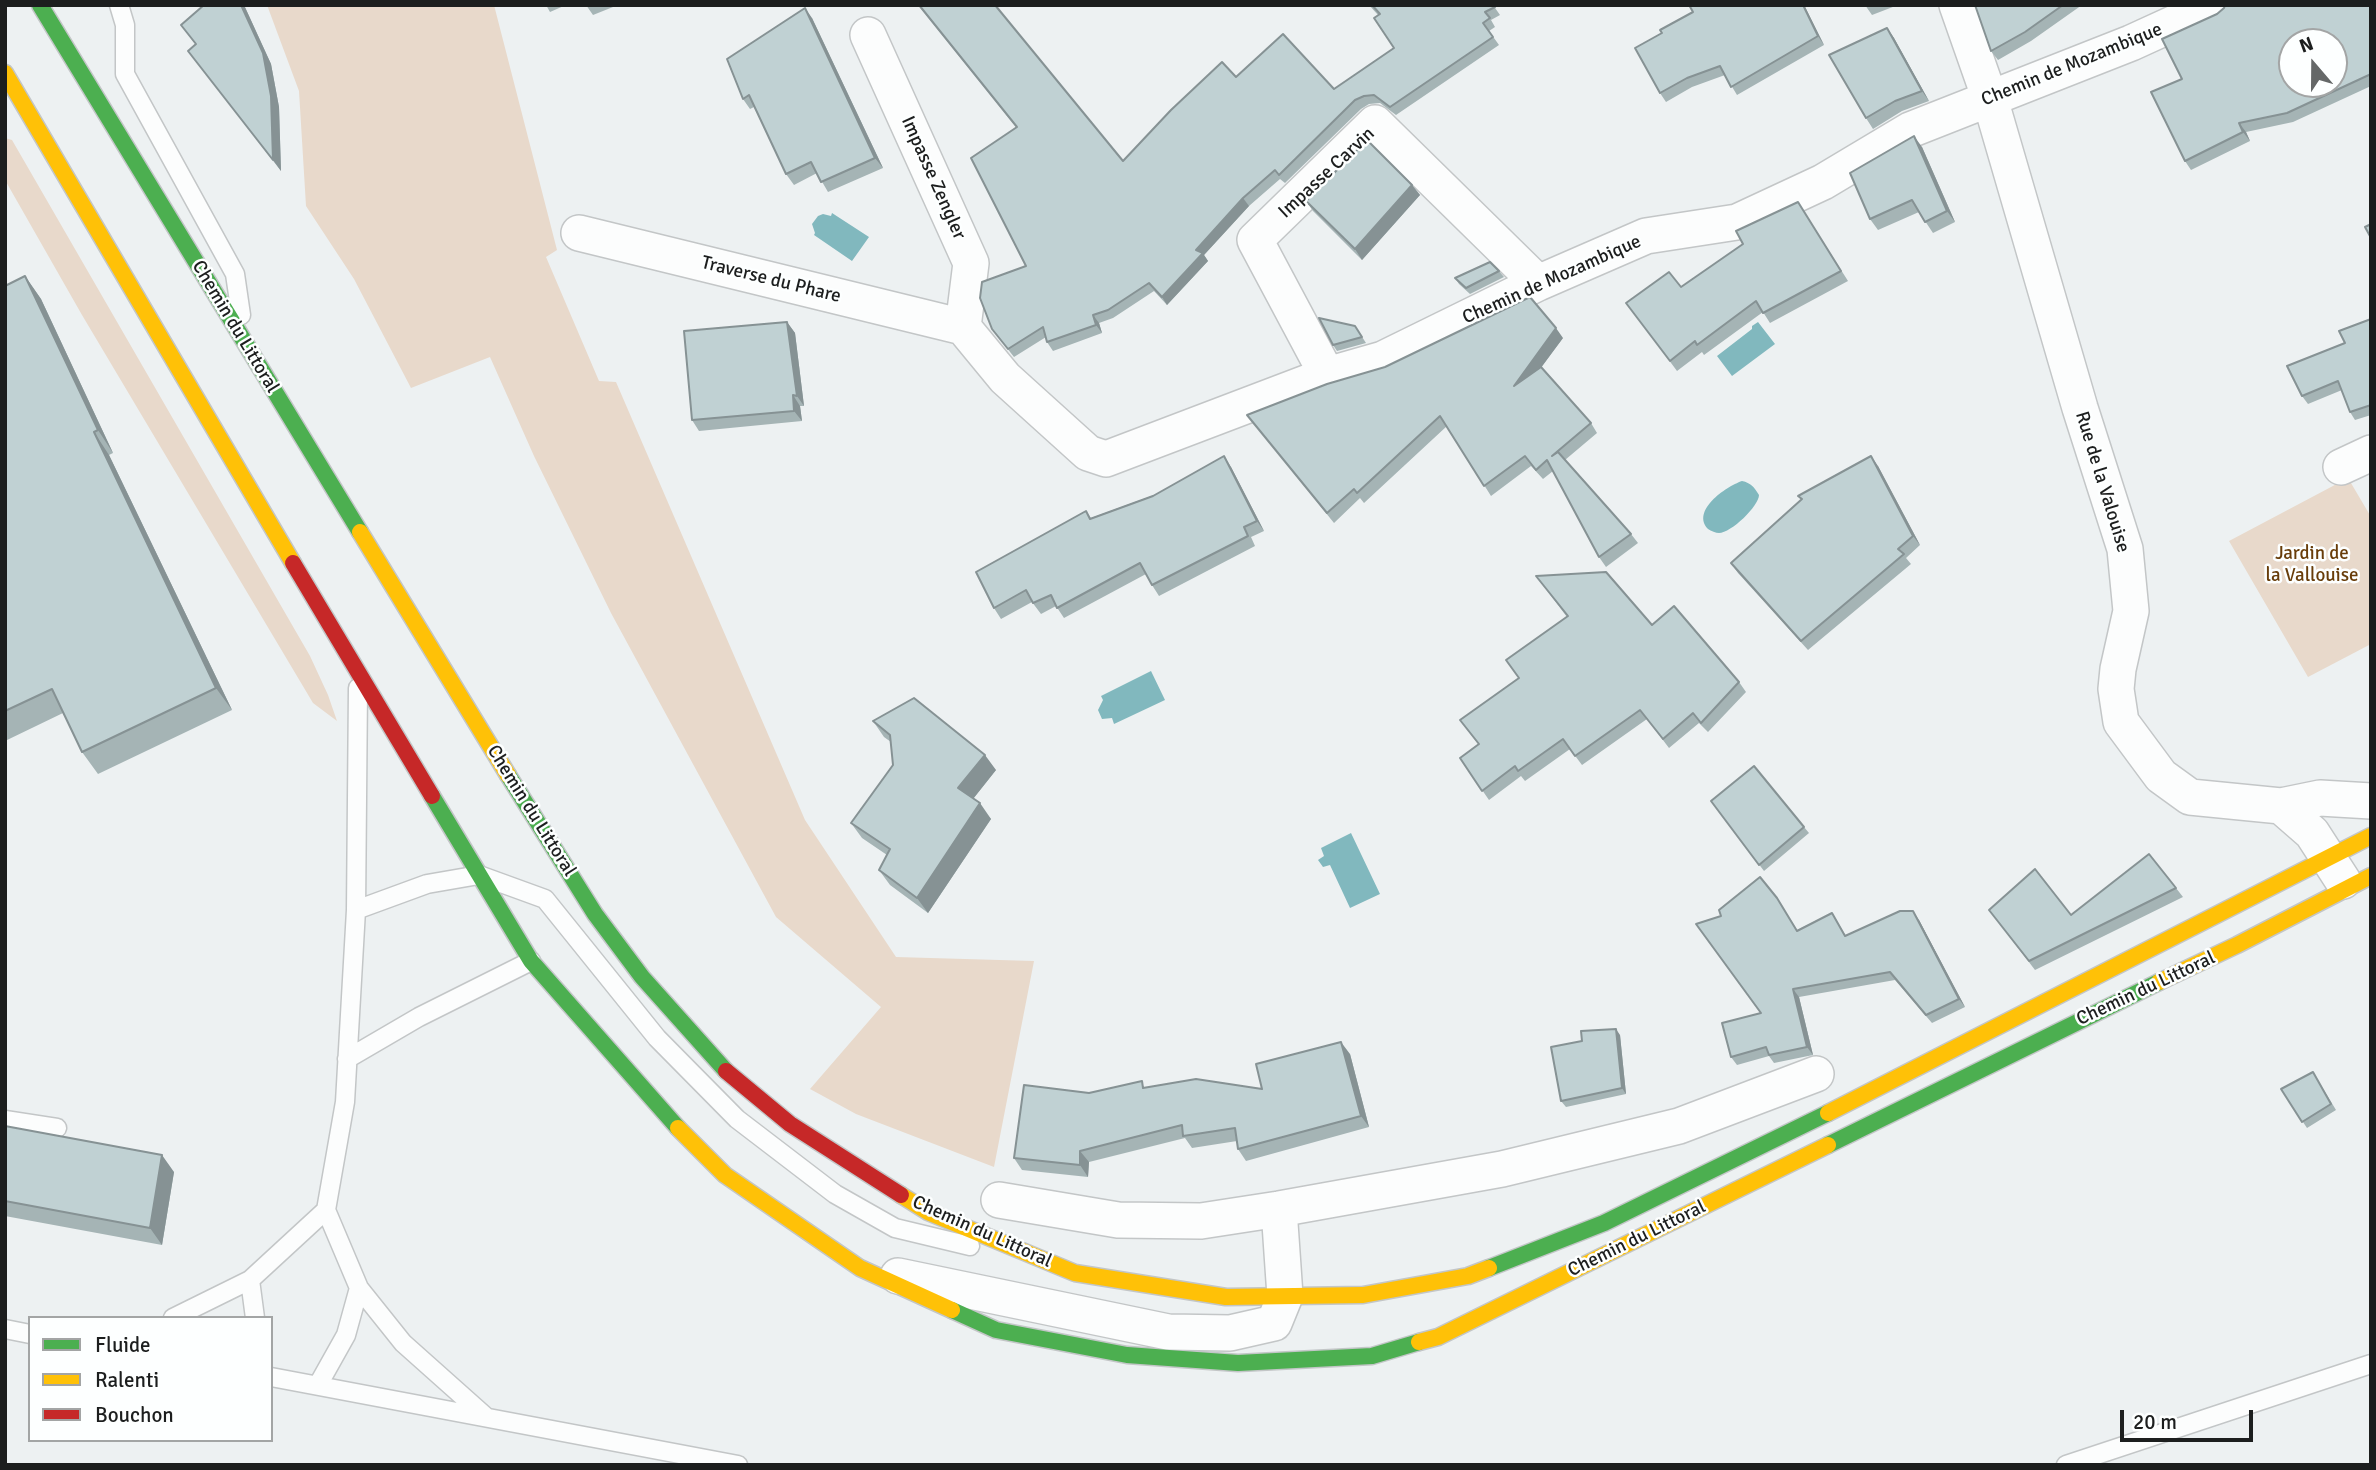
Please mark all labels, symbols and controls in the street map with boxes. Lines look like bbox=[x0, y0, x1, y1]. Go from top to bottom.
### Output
street label: Chemin de Mozambique bbox=[1978, 18, 2166, 112]
north arrow bbox=[2278, 28, 2348, 98]
text: N bbox=[2296, 32, 2317, 59]
street label: Impasse Zengler bbox=[896, 113, 970, 243]
street label: Impasse Carvin bbox=[1274, 123, 1380, 223]
street label: Chemin de Mozambique bbox=[1459, 230, 1645, 330]
street label: Traverse du Phare bbox=[699, 252, 843, 308]
street label: Chemin du Littoral bbox=[186, 257, 284, 397]
street label: Rue de la Valouise bbox=[2070, 409, 2134, 555]
park label: Jardin de la Vallouise bbox=[2265, 543, 2359, 587]
street label: Chemin du Littoral bbox=[481, 741, 581, 881]
street label: Chemin du Littoral bbox=[2073, 947, 2219, 1031]
street label: Chemin du Littoral bbox=[909, 1191, 1055, 1273]
street label: Chemin du Littoral bbox=[1564, 1196, 1710, 1282]
legend bbox=[28, 1316, 273, 1442]
text: Fluide bbox=[95, 1332, 151, 1358]
text: Ralenti bbox=[95, 1367, 159, 1393]
scale bar bbox=[2124, 1396, 2257, 1440]
text: Bouchon bbox=[95, 1402, 174, 1428]
text: 20 m bbox=[2133, 1409, 2177, 1435]

